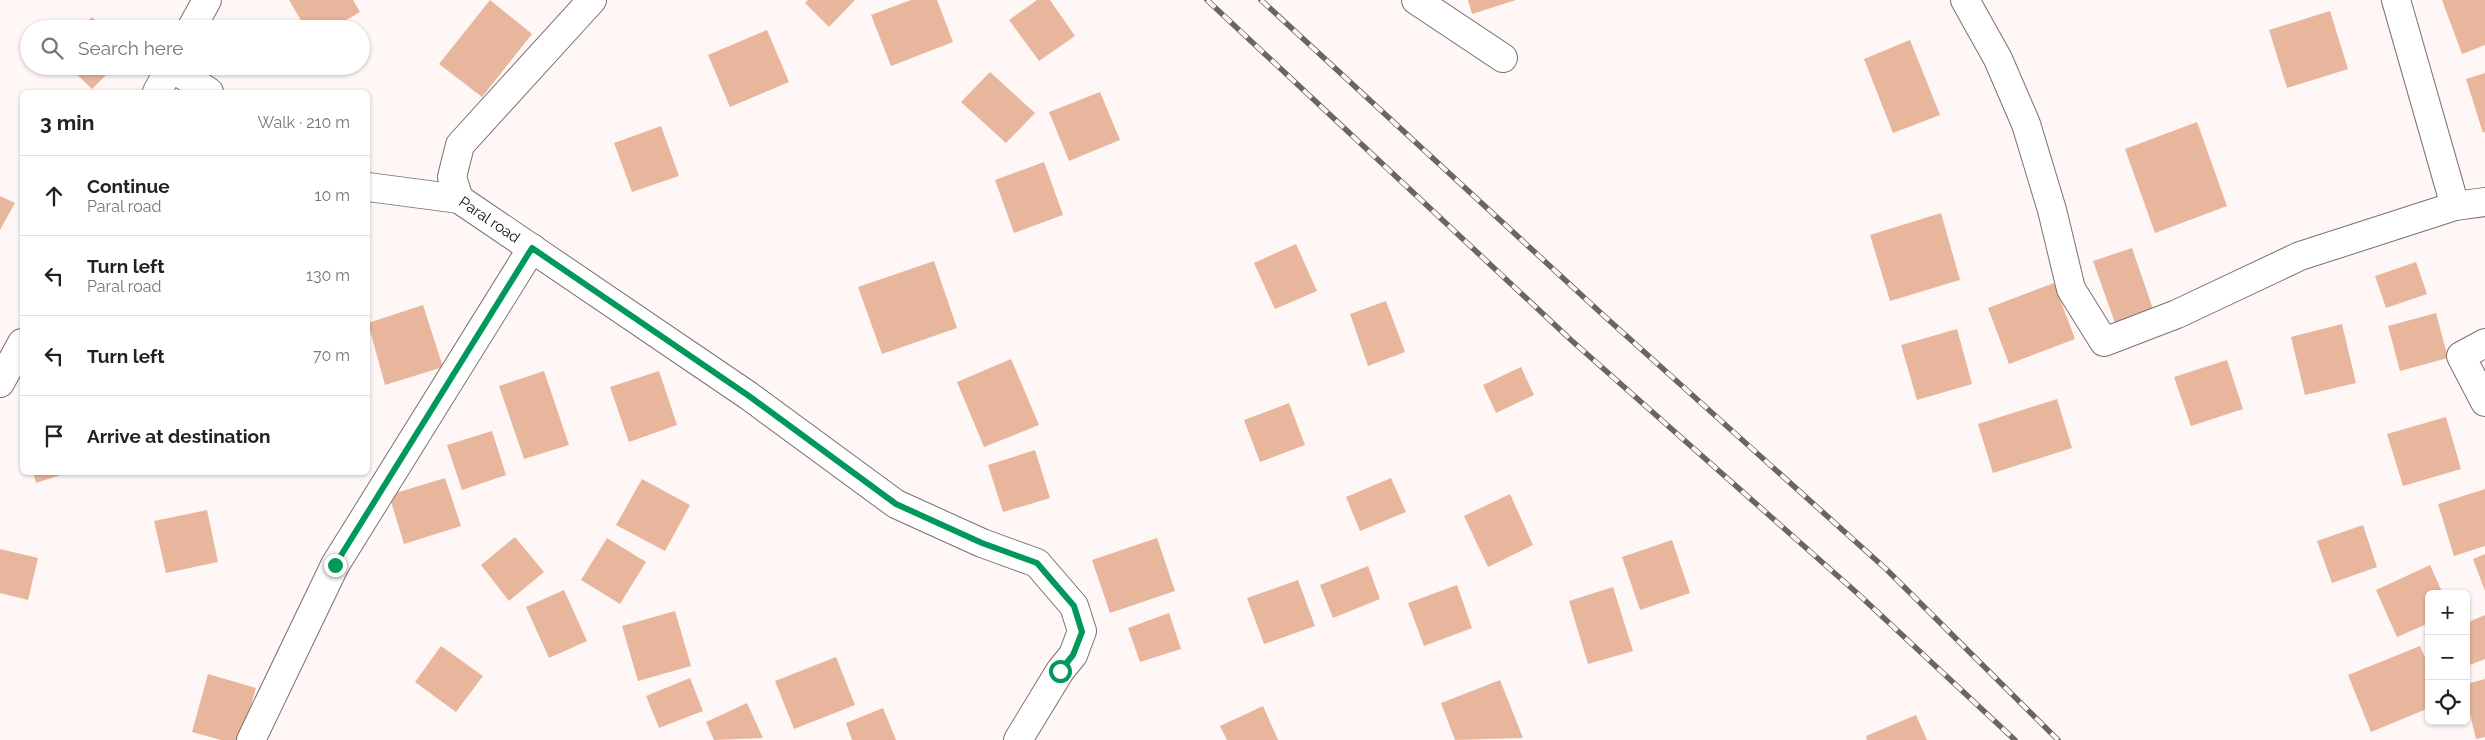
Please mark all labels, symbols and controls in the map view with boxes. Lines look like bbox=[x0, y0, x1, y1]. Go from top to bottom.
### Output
search box bbox=[20, 20, 370, 75]
icon: search bbox=[38, 34, 66, 62]
text: Search here bbox=[78, 37, 184, 59]
text: 3 min bbox=[40, 110, 94, 135]
text: Walk · 210 m bbox=[258, 113, 350, 132]
text: Continue bbox=[87, 175, 170, 197]
icon: ahead bbox=[40, 182, 68, 210]
text: 10 m bbox=[315, 186, 350, 205]
street label: Paral road bbox=[456, 193, 523, 247]
text: Paral road bbox=[87, 197, 161, 216]
text: Turn left bbox=[87, 255, 164, 277]
icon: left bbox=[40, 262, 68, 290]
text: 130 m bbox=[306, 266, 350, 285]
text: Paral road bbox=[87, 277, 161, 296]
icon: left bbox=[40, 342, 68, 370]
text: Turn left bbox=[87, 345, 164, 367]
text: 70 m bbox=[313, 346, 350, 365]
icon: arrive bbox=[40, 422, 68, 450]
text: Arrive at destination bbox=[87, 425, 271, 447]
route end bbox=[324, 554, 347, 577]
map controls bbox=[2425, 590, 2470, 725]
button: + bbox=[2425, 590, 2470, 635]
button: − bbox=[2425, 635, 2470, 680]
route start bbox=[1049, 660, 1072, 683]
button: locate bbox=[2425, 680, 2470, 725]

